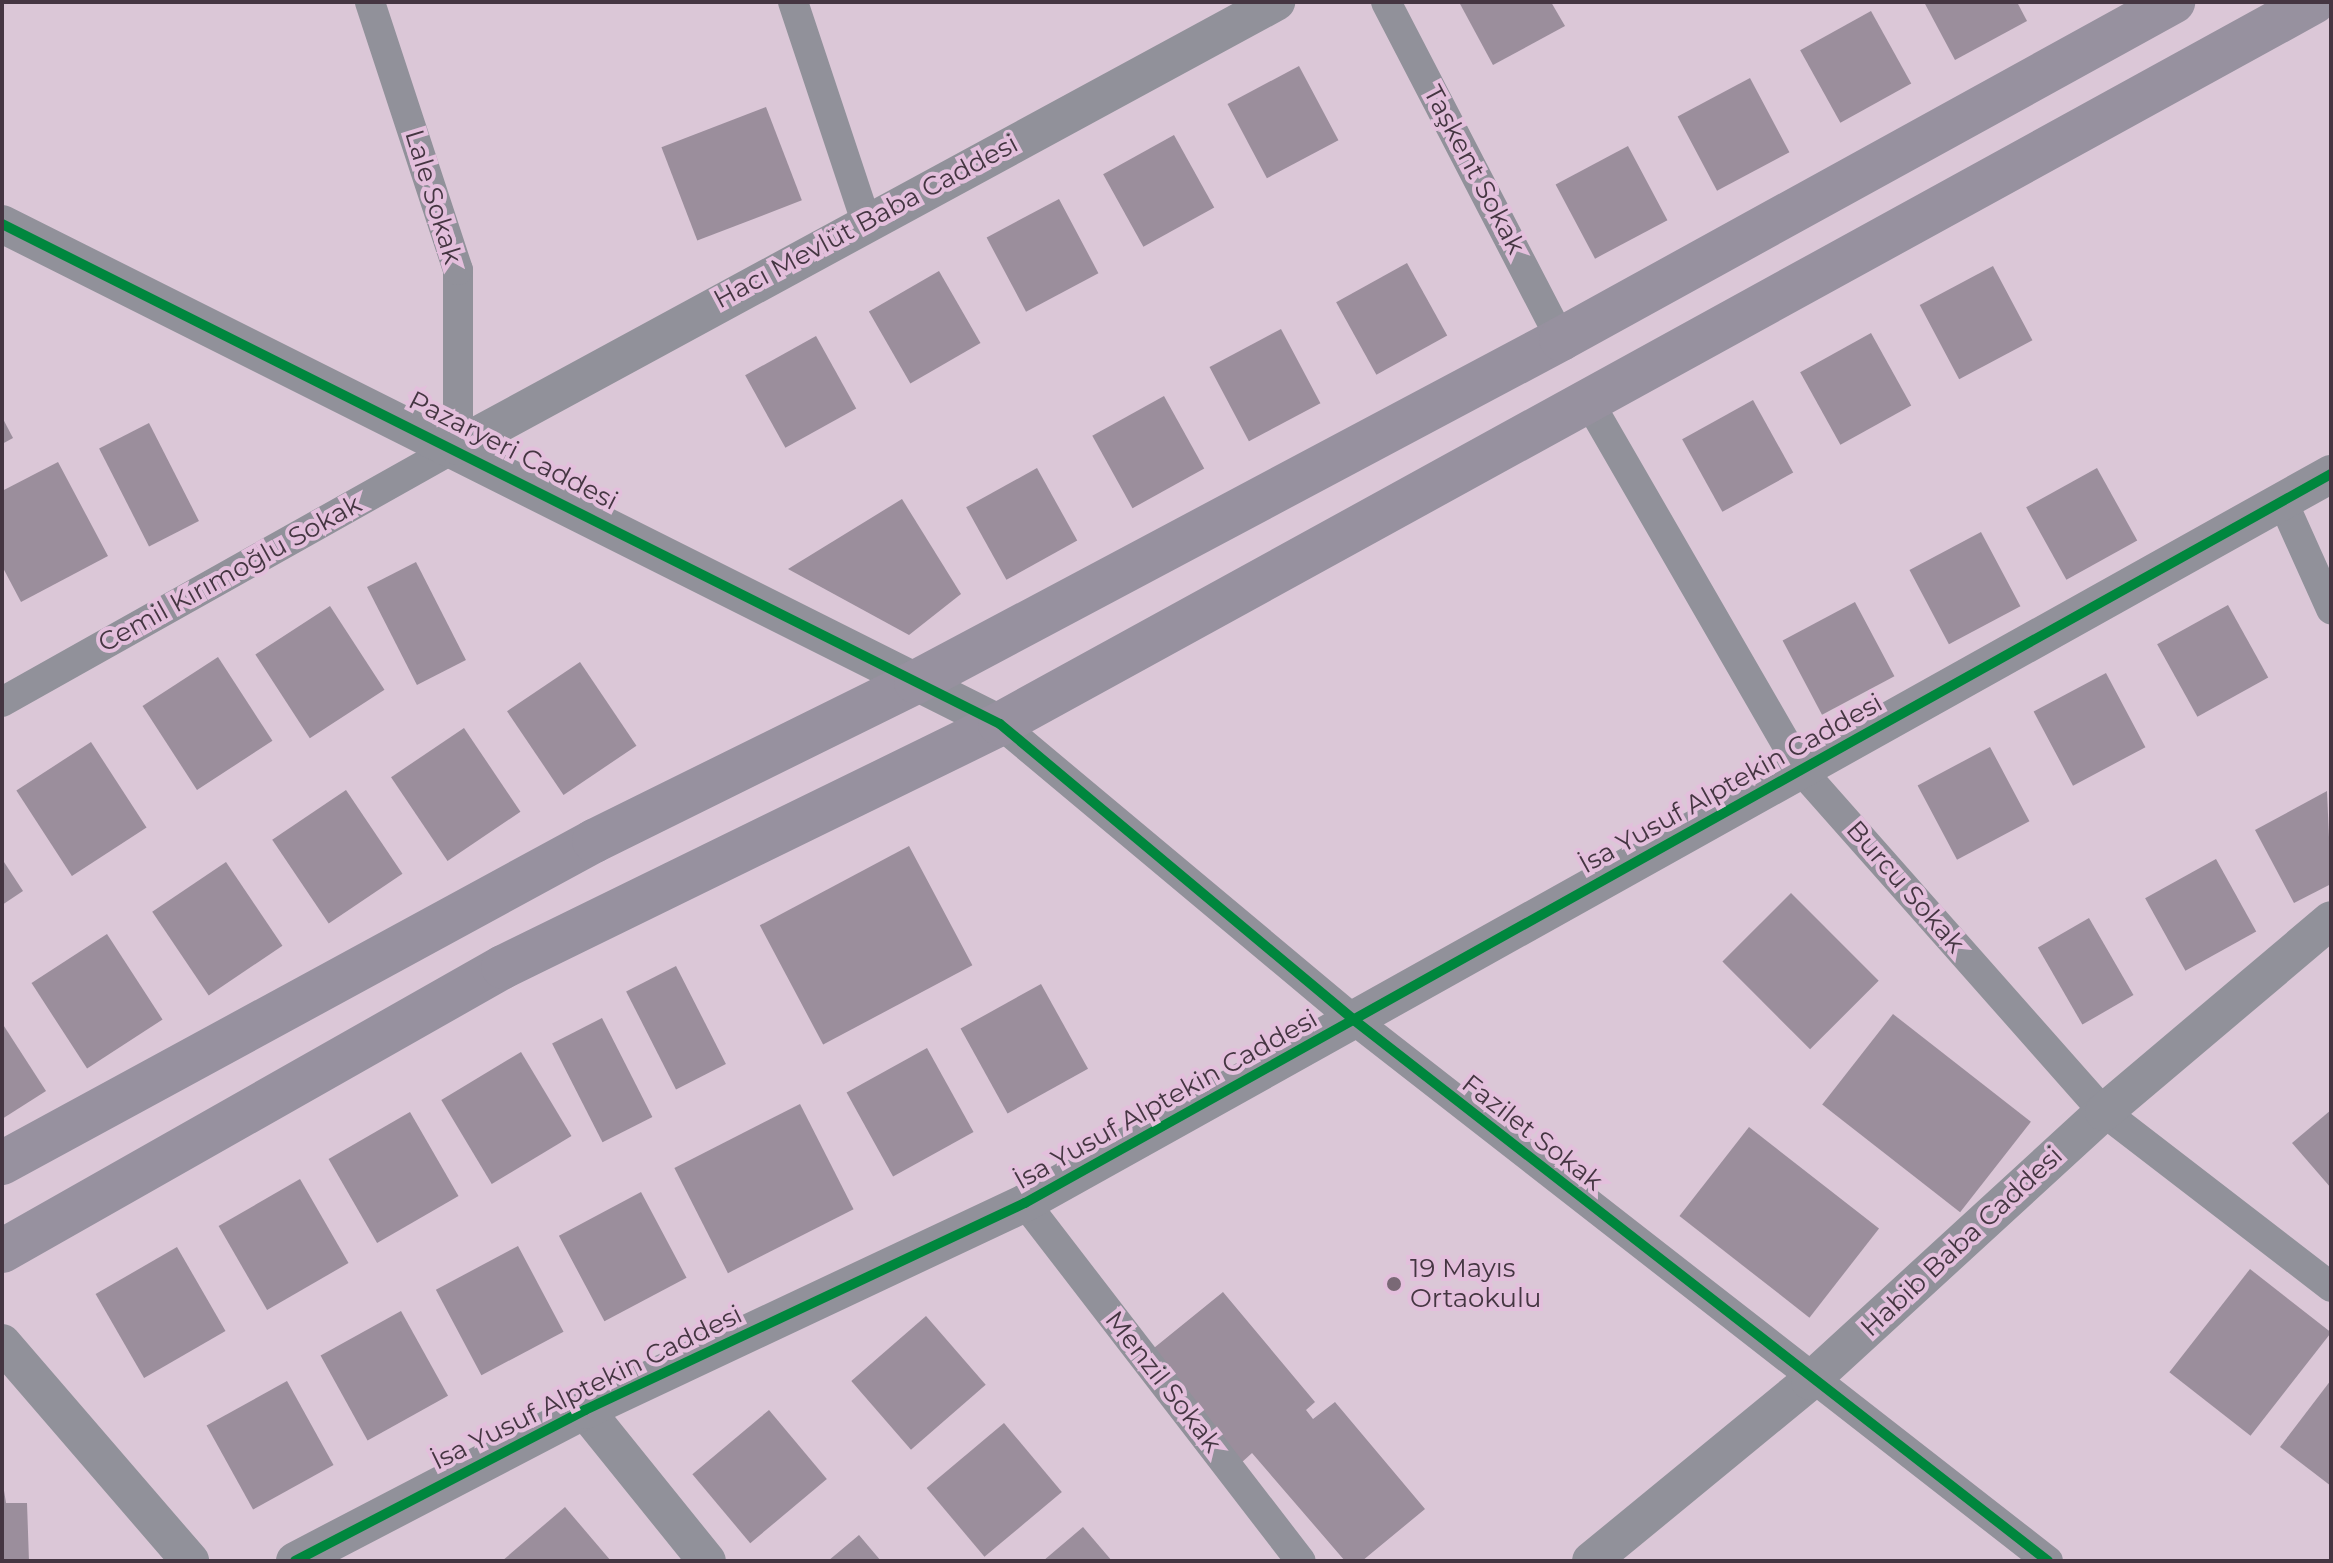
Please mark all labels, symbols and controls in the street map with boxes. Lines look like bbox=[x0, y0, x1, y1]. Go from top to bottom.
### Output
street label: Taşkent Sokak bbox=[1416, 80, 1532, 260]
street label: Lale Sokak bbox=[398, 126, 468, 268]
street label: Hacı Mevlüt Baba Caddesi bbox=[709, 128, 1023, 316]
street label: Pazaryeri Caddesi bbox=[403, 385, 623, 517]
street label: Cemil Kırımoğlu Sokak bbox=[93, 489, 367, 659]
street label: İsa Yusuf Alptekin Caddesi bbox=[1574, 688, 1888, 880]
street label: Burcu Sokak bbox=[1839, 815, 1971, 959]
street label: İsa Yusuf Alptekin Caddesi bbox=[1009, 1004, 1323, 1196]
street label: Fazilet Sokak bbox=[1455, 1068, 1609, 1198]
street label: Habib Baba Caddesi bbox=[1855, 1140, 2069, 1344]
place label: 19 Mayıs Ortaokulu bbox=[1410, 1253, 1542, 1314]
marker: 19 Mayıs Ortaokulu bbox=[1385, 1275, 1403, 1293]
street label: İsa Yusuf Alptekin Caddesi bbox=[427, 1299, 747, 1477]
street label: Menzil Sokak bbox=[1098, 1305, 1228, 1459]

